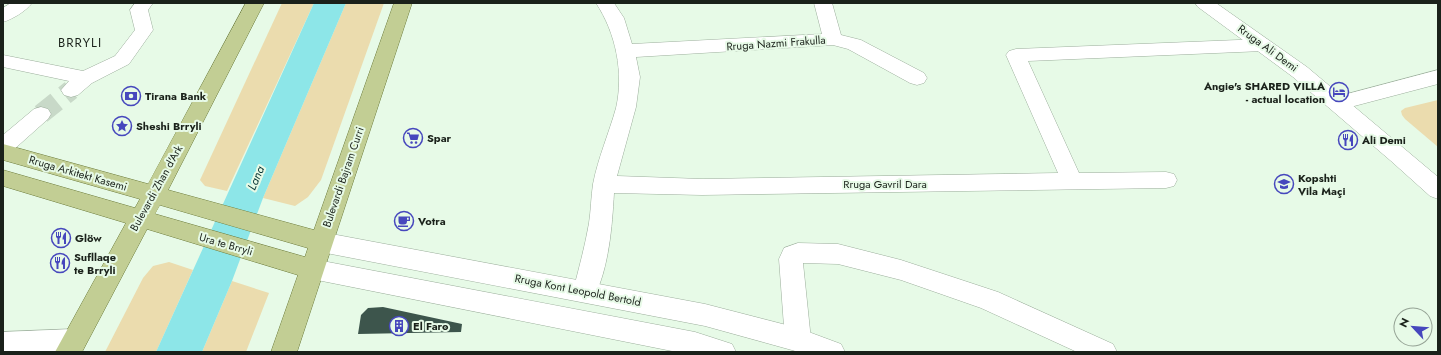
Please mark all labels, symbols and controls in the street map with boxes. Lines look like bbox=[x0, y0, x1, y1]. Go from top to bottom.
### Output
street label: Rruga Ali Demi bbox=[1235, 21, 1302, 75]
street label: Rruga Nazmi Frakulla bbox=[726, 32, 826, 54]
district label: BRRYLI bbox=[58, 33, 102, 52]
place label: Angie's SHARED VILLA - actual location bbox=[1203, 78, 1326, 107]
hotel icon: Angie's SHARED VILLA - actual location bbox=[1328, 81, 1350, 103]
bank icon: Tirana Bank bbox=[120, 85, 142, 107]
place label: Tirana Bank bbox=[145, 88, 207, 104]
place icon: Sheshi Brryli bbox=[111, 115, 133, 137]
place label: Sheshi Brryli bbox=[136, 118, 201, 134]
street label: Bulevardi Bajram Curri bbox=[318, 125, 368, 229]
supermarket icon: Spar bbox=[402, 127, 424, 149]
restaurant icon: Ali Demi bbox=[1337, 129, 1359, 151]
place label: Spar bbox=[427, 130, 452, 146]
place label: Ali Demi bbox=[1361, 132, 1406, 148]
street label: Bulevardi Zhan d'Ark bbox=[126, 142, 186, 234]
street label: Rruga Arkitekt Kasemi bbox=[27, 151, 129, 195]
water label: Lana bbox=[243, 163, 269, 193]
place label: Kopshti Vila Maçi bbox=[1297, 170, 1346, 199]
school or university icon: Kopshti Vila Maçi bbox=[1273, 173, 1295, 195]
street label: Rruga Gavril Dara bbox=[843, 176, 927, 192]
cafe icon: Votra bbox=[393, 210, 415, 232]
place label: Votra bbox=[417, 213, 446, 229]
restaurant icon: Glöw bbox=[50, 227, 72, 249]
street label: Ura te Brryli bbox=[197, 229, 255, 259]
place label: Glöw bbox=[75, 230, 102, 246]
place label: Sufllaqe te Brryli bbox=[74, 249, 116, 278]
restaurant icon: Sufllaqe te Brryli bbox=[49, 252, 71, 274]
street label: Rruga Kont Leopold Bertold bbox=[514, 270, 642, 310]
north arrow bbox=[1393, 307, 1433, 347]
building icon: El Faro bbox=[388, 315, 410, 337]
text: N bbox=[1395, 315, 1413, 330]
place label: El Faro bbox=[413, 318, 449, 334]

